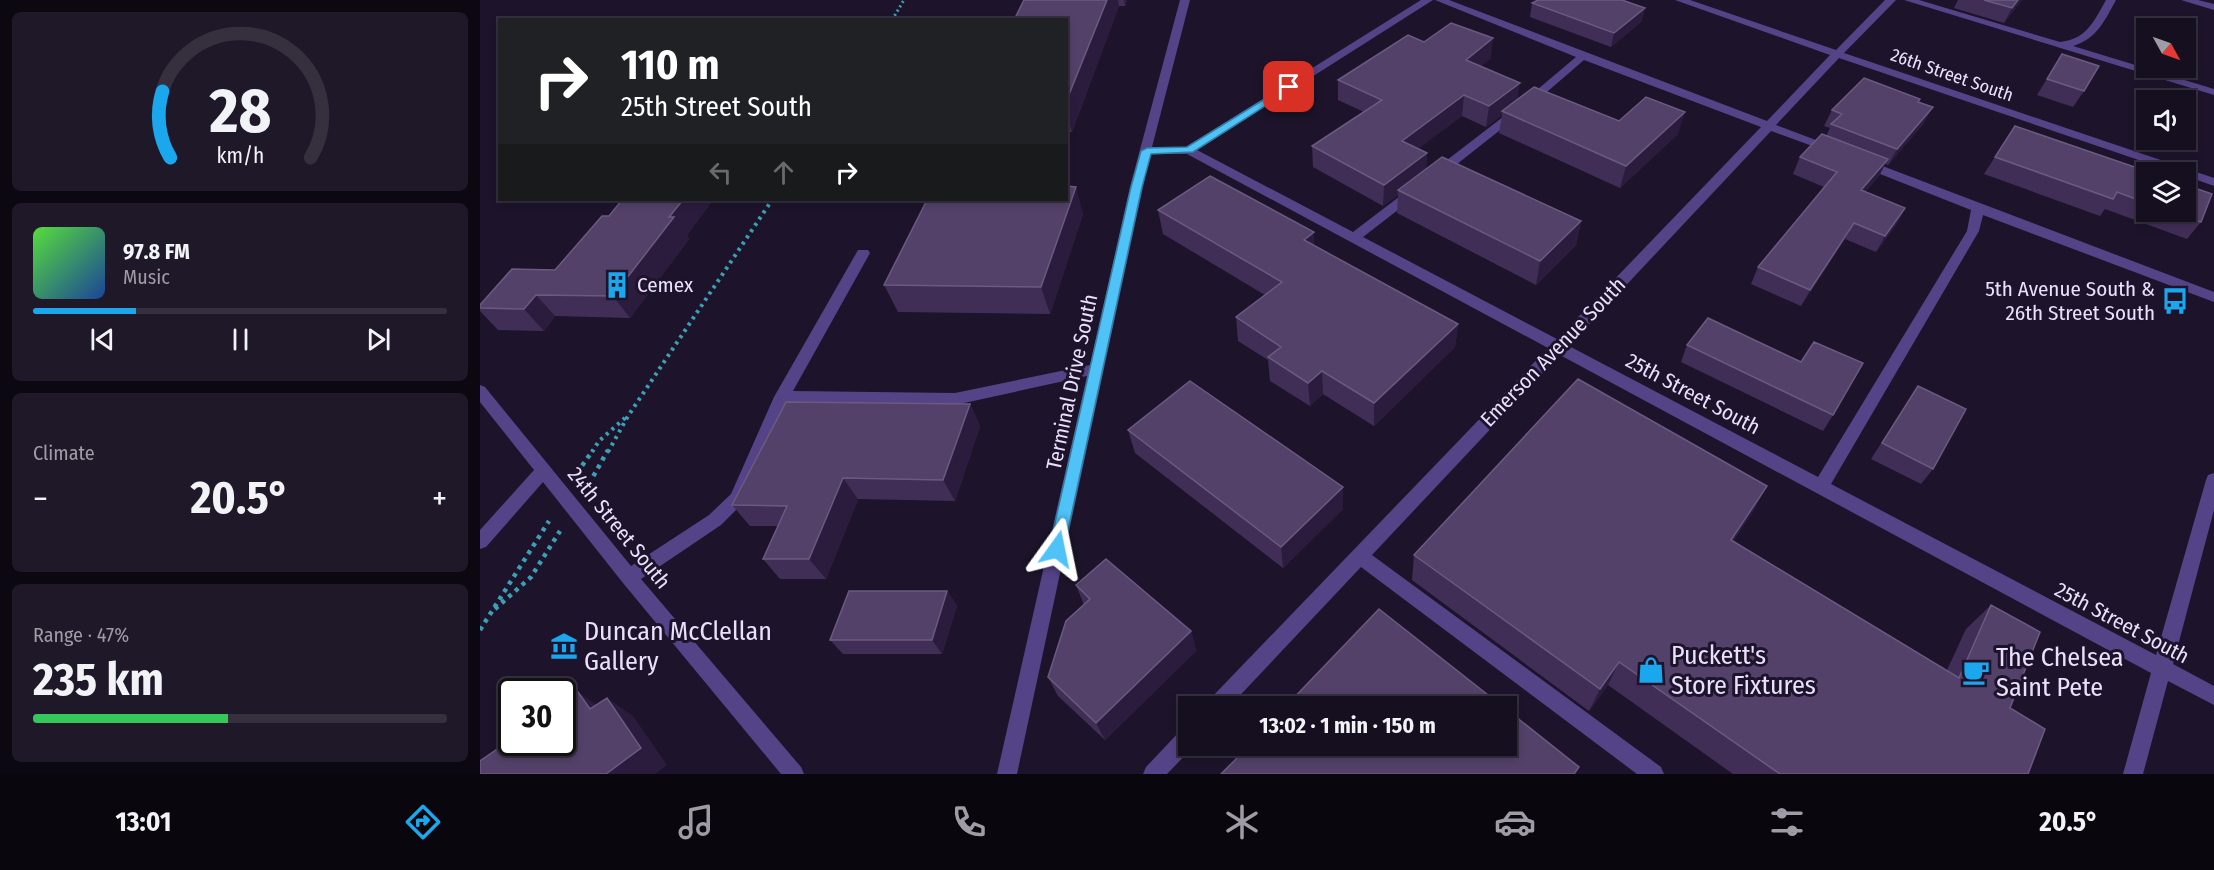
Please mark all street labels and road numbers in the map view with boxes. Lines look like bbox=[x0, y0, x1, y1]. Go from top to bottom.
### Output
street label: 26th Street South bbox=[1888, 44, 2016, 106]
street label: Emerson Avenue South bbox=[1475, 272, 1631, 432]
street label: Terminal Drive South bbox=[1041, 292, 1103, 472]
street label: 25th Street South bbox=[1621, 348, 1765, 440]
street label: 24th Street South bbox=[562, 462, 676, 594]
street label: 25th Street South bbox=[2050, 577, 2194, 669]

